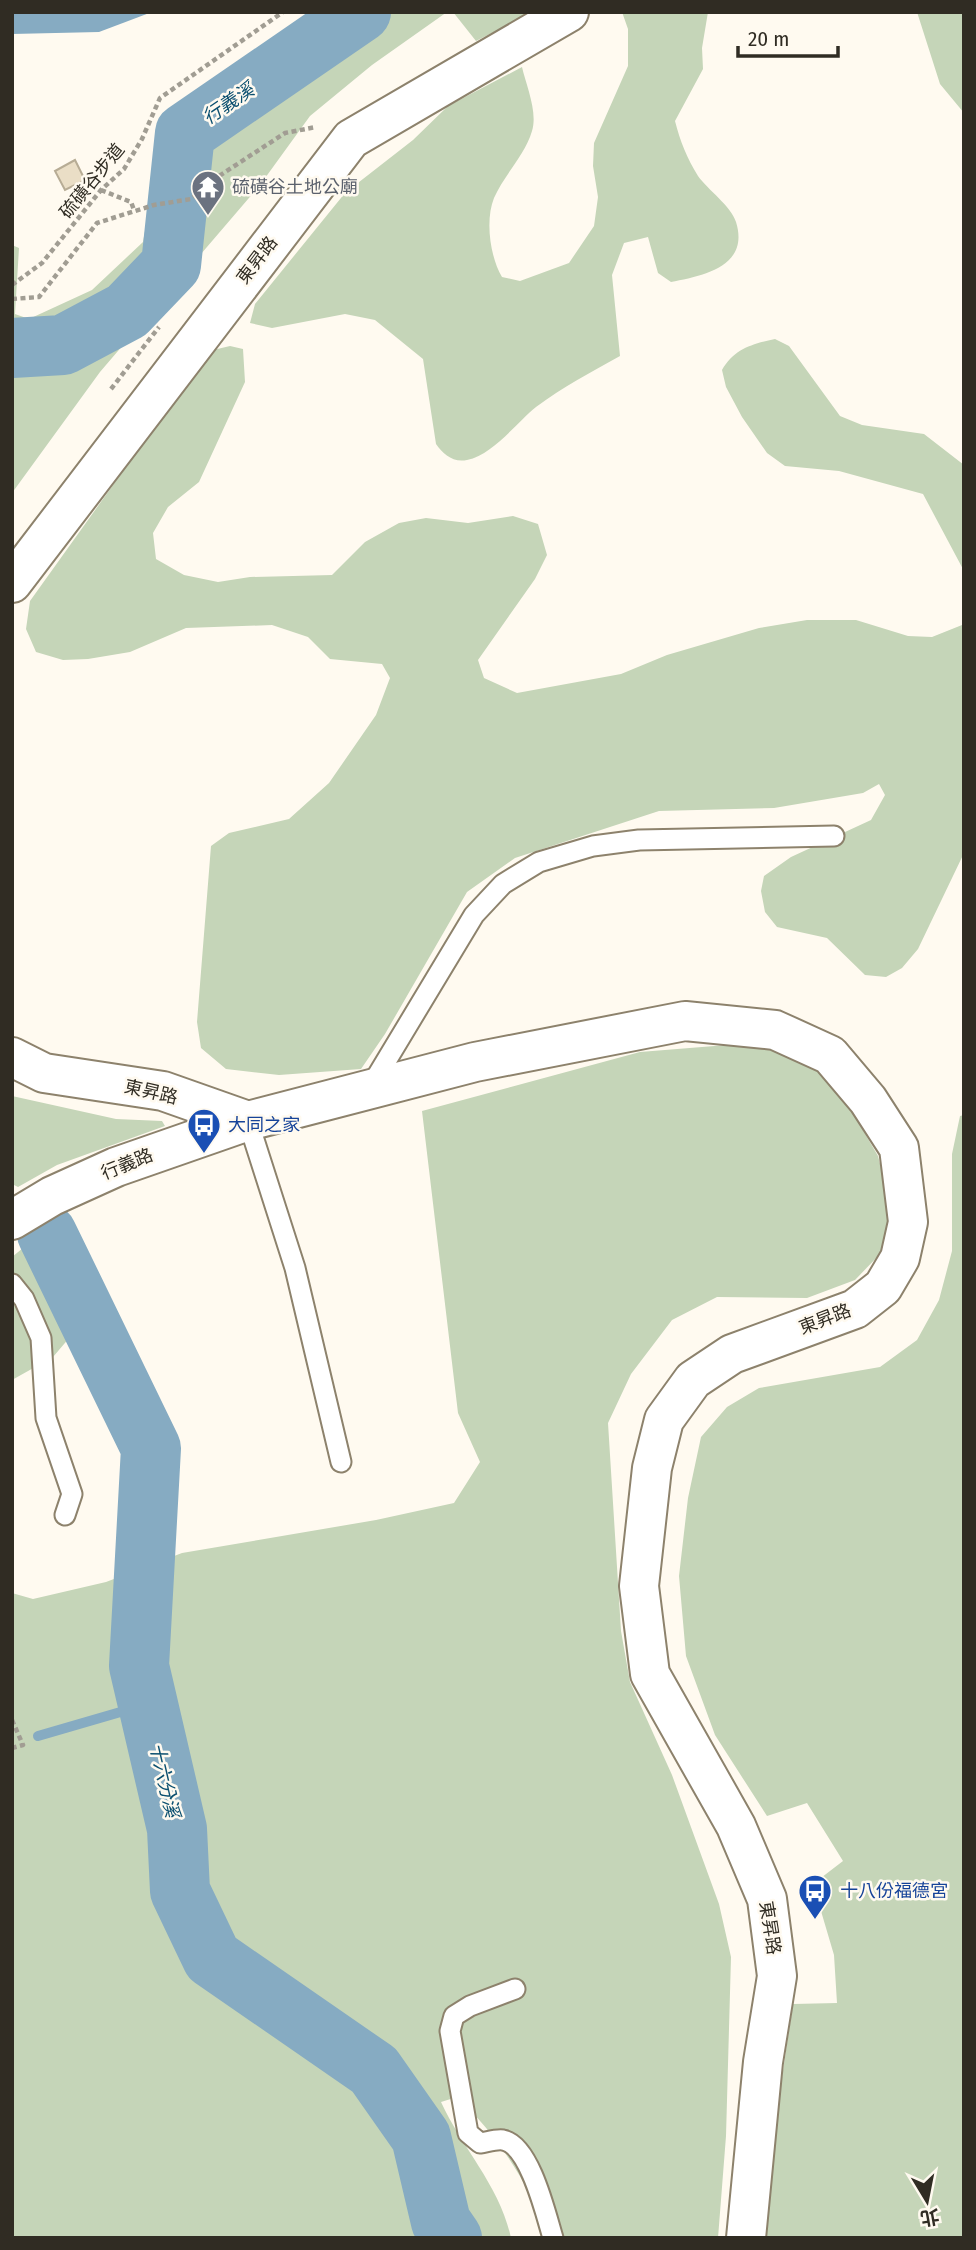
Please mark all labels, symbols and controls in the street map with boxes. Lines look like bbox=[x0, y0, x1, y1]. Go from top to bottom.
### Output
scale bar bbox=[738, 14, 838, 58]
text: 20 m bbox=[748, 26, 789, 52]
water label: 行義溪 bbox=[198, 76, 261, 129]
street label: 硫磺谷步道 bbox=[55, 139, 129, 223]
temple icon: 硫磺谷土地公廟 bbox=[189, 168, 227, 217]
place label: 硫磺谷土地公廟 bbox=[232, 176, 358, 198]
street label: 東昇路 bbox=[232, 232, 282, 288]
street label: 東昇路 bbox=[122, 1075, 180, 1109]
bus stop icon: 大同之家 bbox=[185, 1106, 223, 1155]
place label: 大同之家 bbox=[228, 1114, 300, 1136]
street label: 行義路 bbox=[98, 1144, 156, 1184]
street label: 東昇路 bbox=[796, 1299, 854, 1339]
water label: 十六分溪 bbox=[145, 1740, 185, 1823]
bus stop icon: 十八份福德宮 bbox=[796, 1872, 834, 1921]
place label: 十八份福德宮 bbox=[840, 1880, 948, 1902]
street label: 東昇路 bbox=[755, 1900, 785, 1956]
north arrow bbox=[892, 2166, 962, 2236]
text: 北 bbox=[919, 2204, 941, 2230]

